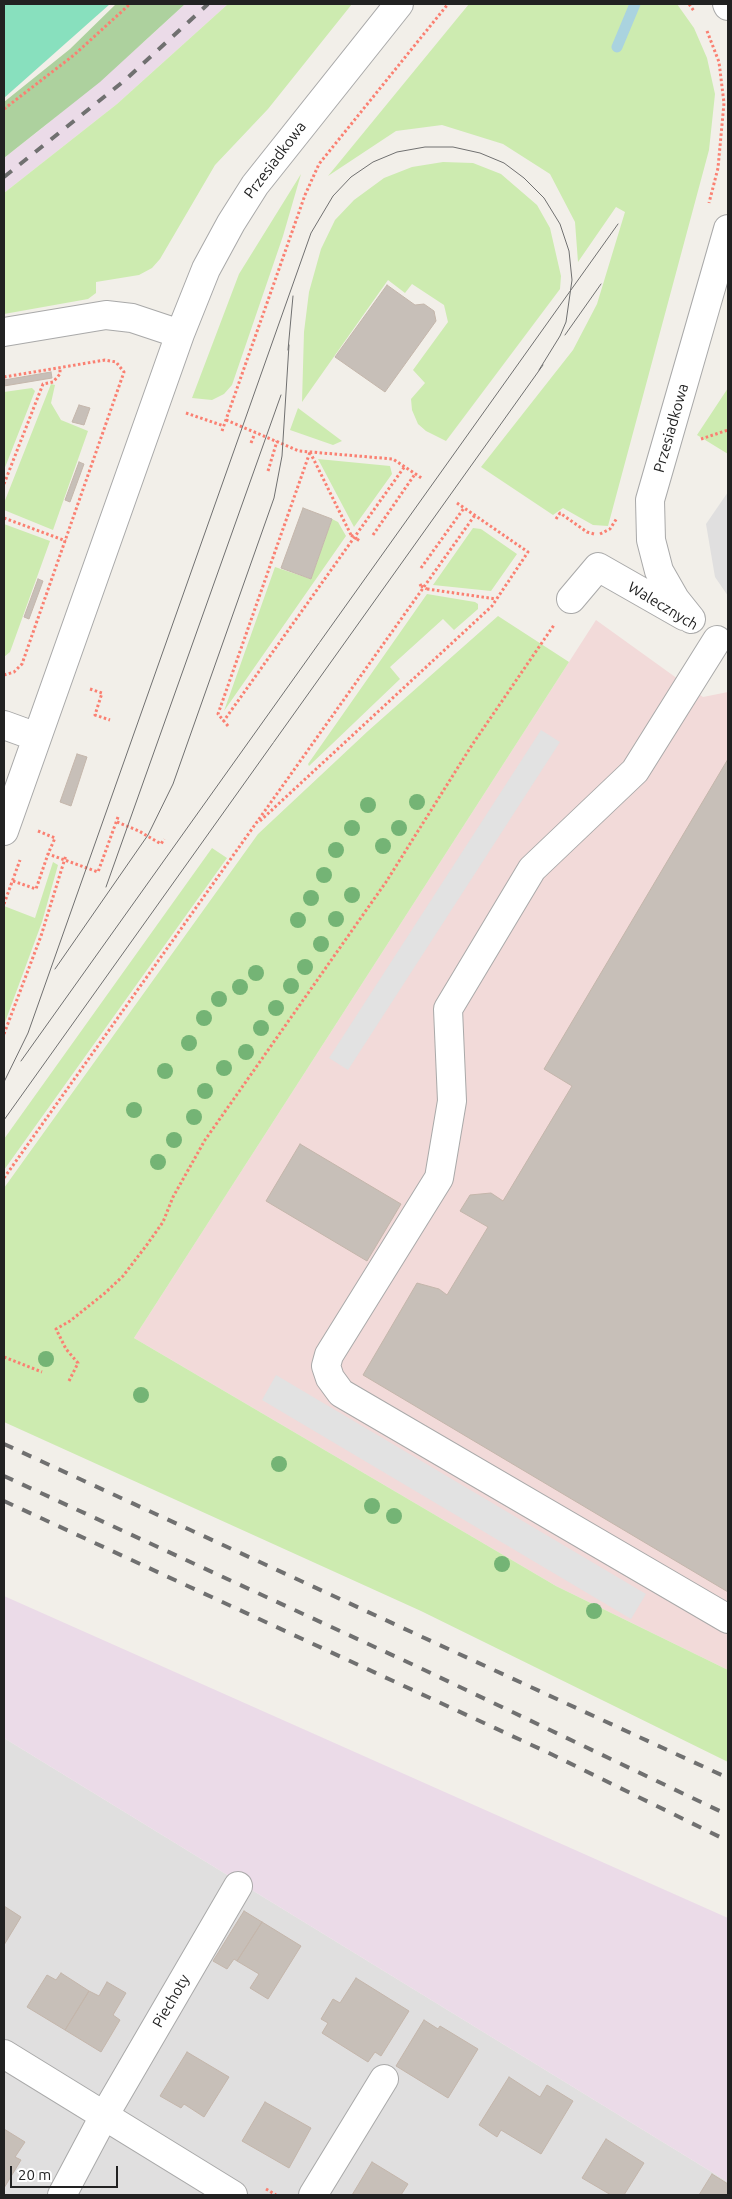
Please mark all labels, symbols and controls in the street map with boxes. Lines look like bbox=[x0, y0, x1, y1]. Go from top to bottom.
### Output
street label: Przesiadkowa bbox=[240, 118, 310, 202]
street label: Przesiadkowa bbox=[650, 381, 692, 475]
street label: Walecznych bbox=[625, 578, 701, 634]
street label: Piechoty bbox=[149, 1971, 193, 2031]
scale bar bbox=[12, 2156, 120, 2188]
text: 20 m bbox=[18, 2166, 51, 2183]

